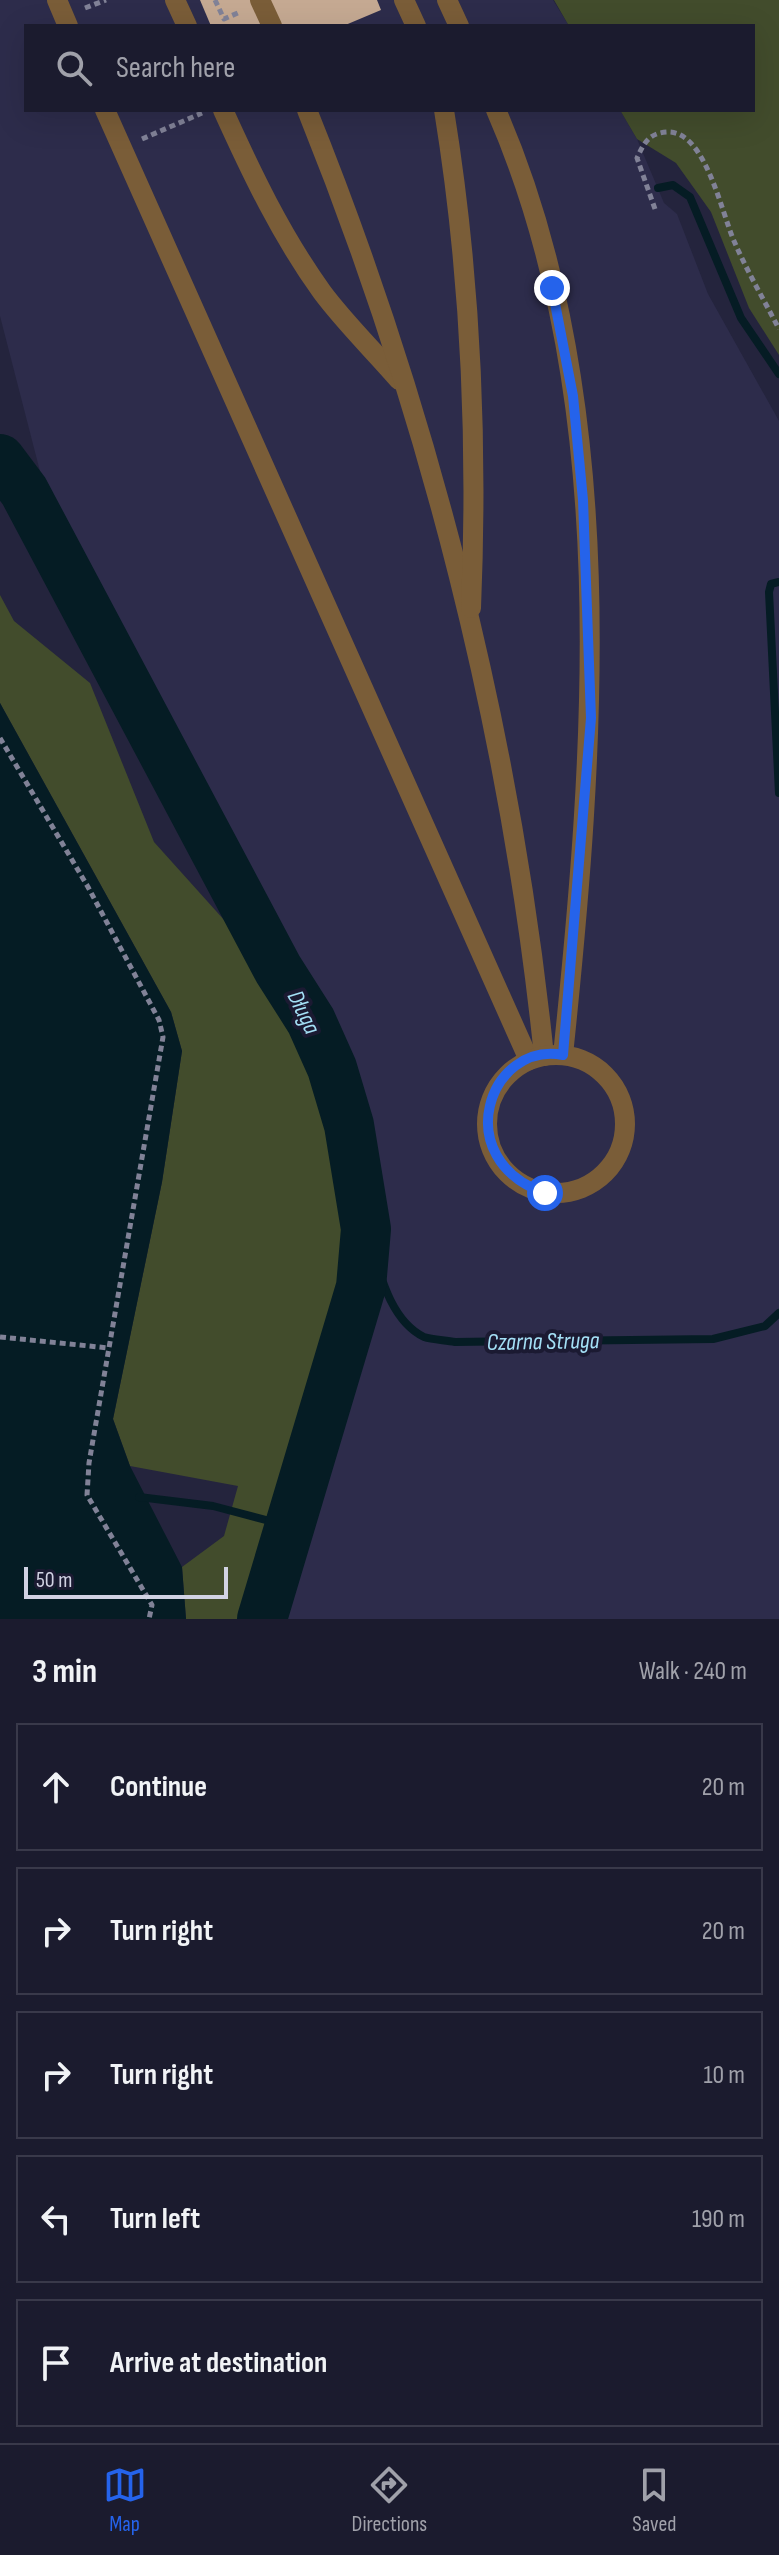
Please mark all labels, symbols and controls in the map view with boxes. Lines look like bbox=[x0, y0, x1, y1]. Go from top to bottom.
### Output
search box bbox=[24, 24, 755, 112]
icon: search bbox=[52, 46, 96, 90]
text: Search here bbox=[116, 50, 235, 86]
route end bbox=[534, 270, 570, 306]
water label: Długa bbox=[281, 986, 327, 1039]
route start bbox=[527, 1175, 563, 1211]
water label: Czarna Struga bbox=[486, 1326, 600, 1357]
scale bar bbox=[24, 1563, 228, 1599]
text: 50 m bbox=[36, 1567, 72, 1594]
text: 3 min bbox=[32, 1651, 97, 1692]
text: Walk · 240 m bbox=[639, 1656, 747, 1687]
icon: ahead bbox=[34, 1765, 78, 1809]
text: Continue bbox=[110, 1769, 207, 1805]
text: 20 m bbox=[702, 1772, 745, 1803]
icon: right bbox=[34, 1909, 78, 1953]
text: Turn right bbox=[110, 1913, 213, 1949]
text: 20 m bbox=[702, 1916, 745, 1947]
icon: right bbox=[34, 2053, 78, 2097]
text: Turn right bbox=[110, 2057, 213, 2093]
text: 10 m bbox=[703, 2060, 745, 2091]
icon: left bbox=[34, 2197, 78, 2241]
text: Turn left bbox=[110, 2201, 200, 2237]
text: 190 m bbox=[692, 2204, 745, 2235]
icon: arrive bbox=[34, 2341, 78, 2385]
text: Arrive at destination bbox=[110, 2345, 327, 2381]
tab: Map bbox=[103, 2463, 147, 2538]
tab: Directions bbox=[352, 2463, 427, 2538]
tab: Saved bbox=[632, 2463, 676, 2538]

